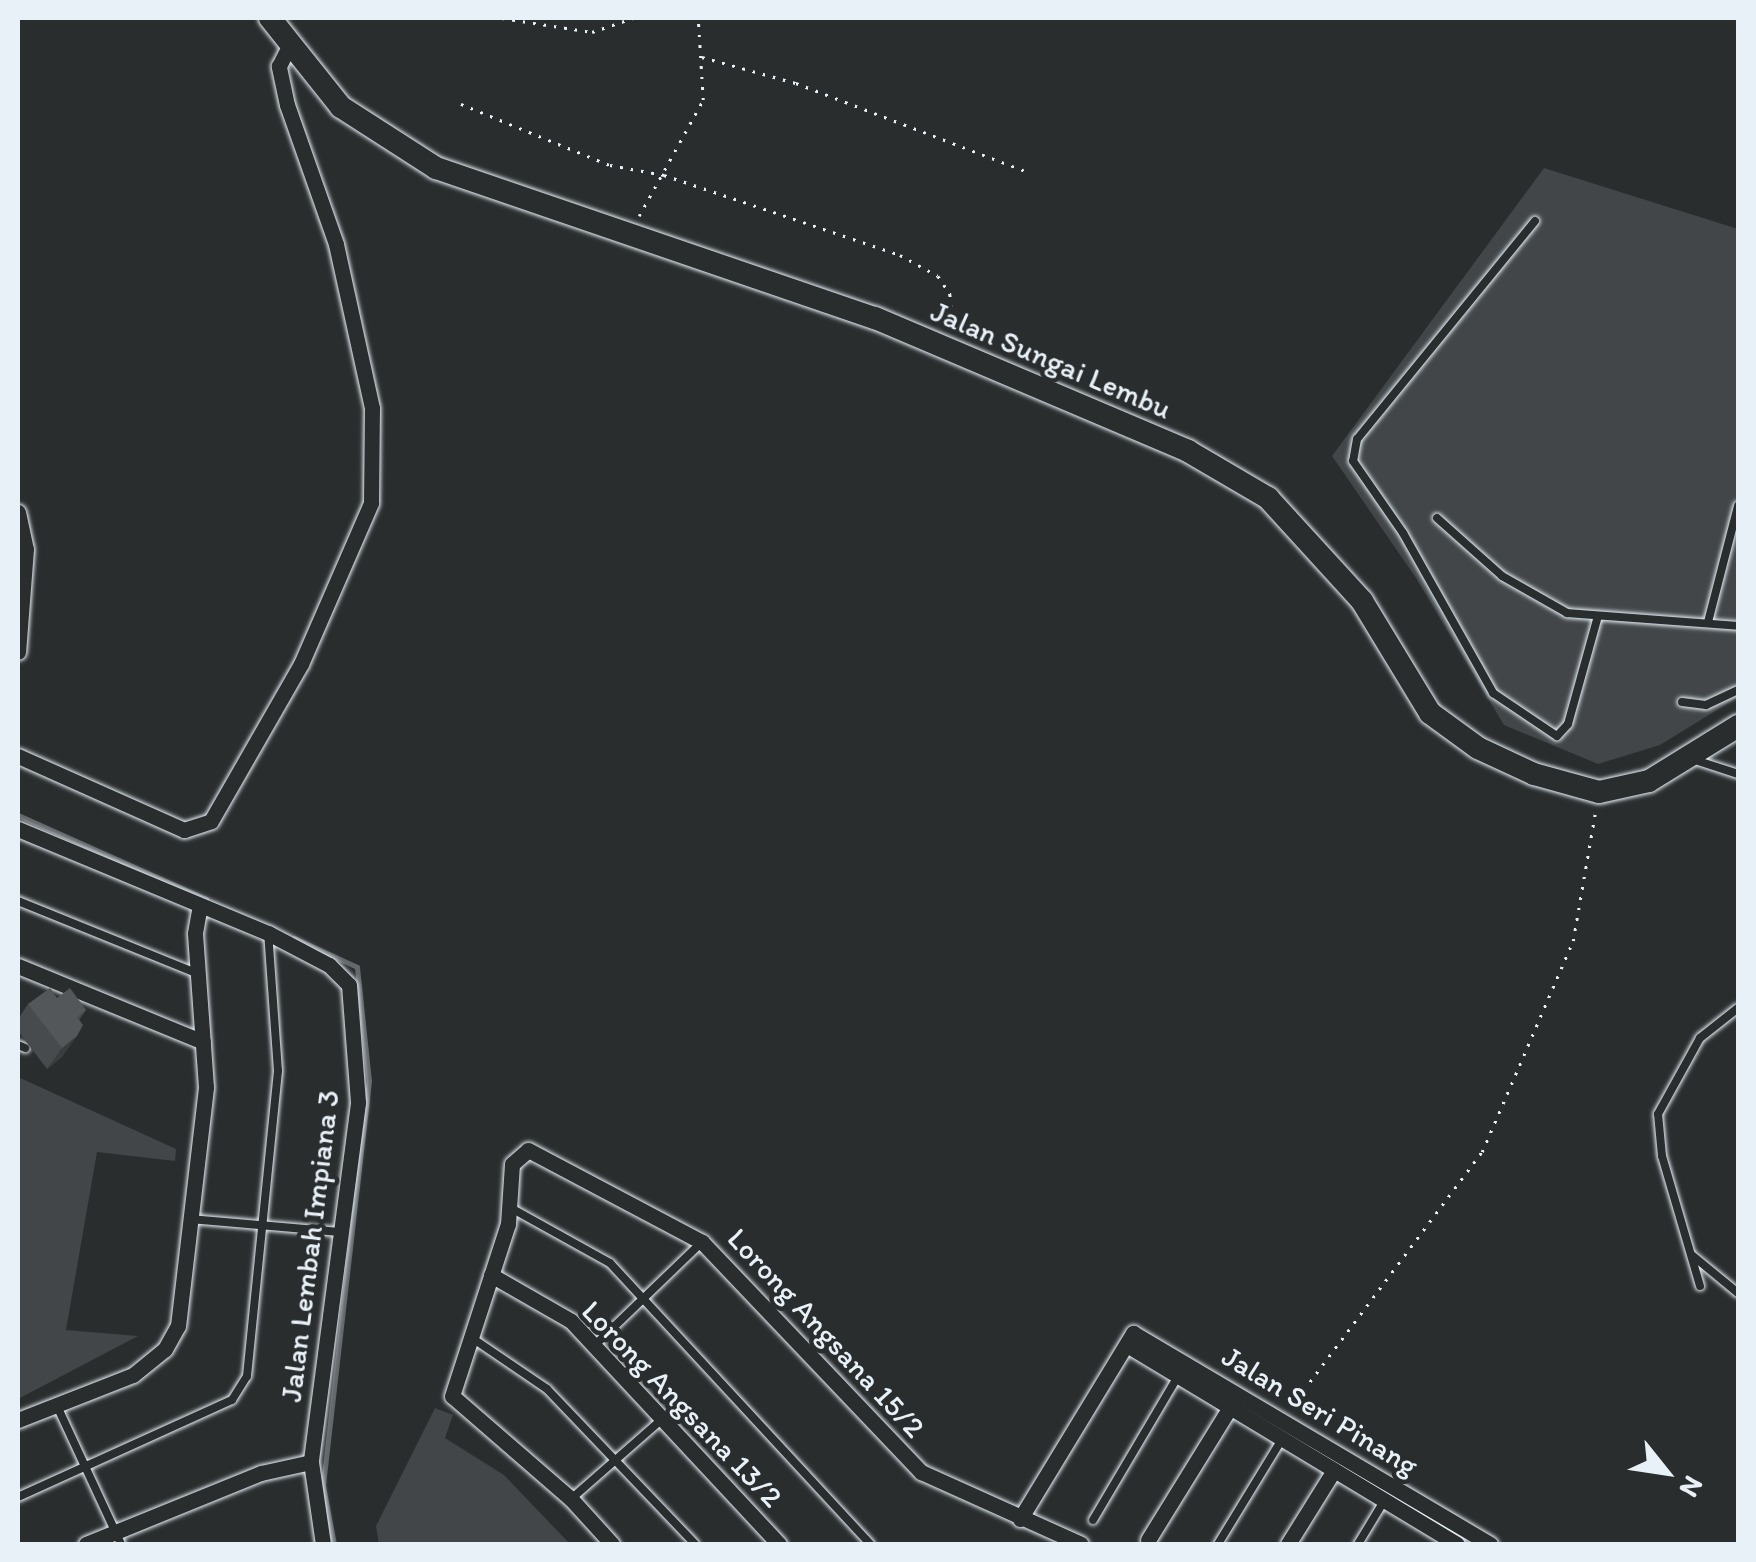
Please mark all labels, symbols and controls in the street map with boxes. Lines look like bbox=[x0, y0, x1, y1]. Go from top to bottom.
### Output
street label: Jalan Sungai Lembu bbox=[926, 293, 1176, 427]
street label: Jalan Lembah Impiana 3 bbox=[273, 1089, 347, 1403]
street label: Lorong Angsana 15/2 bbox=[720, 1221, 932, 1445]
street label: Lorong Angsana 13/2 bbox=[574, 1293, 790, 1515]
street label: Jalan Seri Pinang bbox=[1216, 1339, 1424, 1483]
north arrow bbox=[1616, 1422, 1716, 1522]
text: N bbox=[1673, 1470, 1711, 1504]

